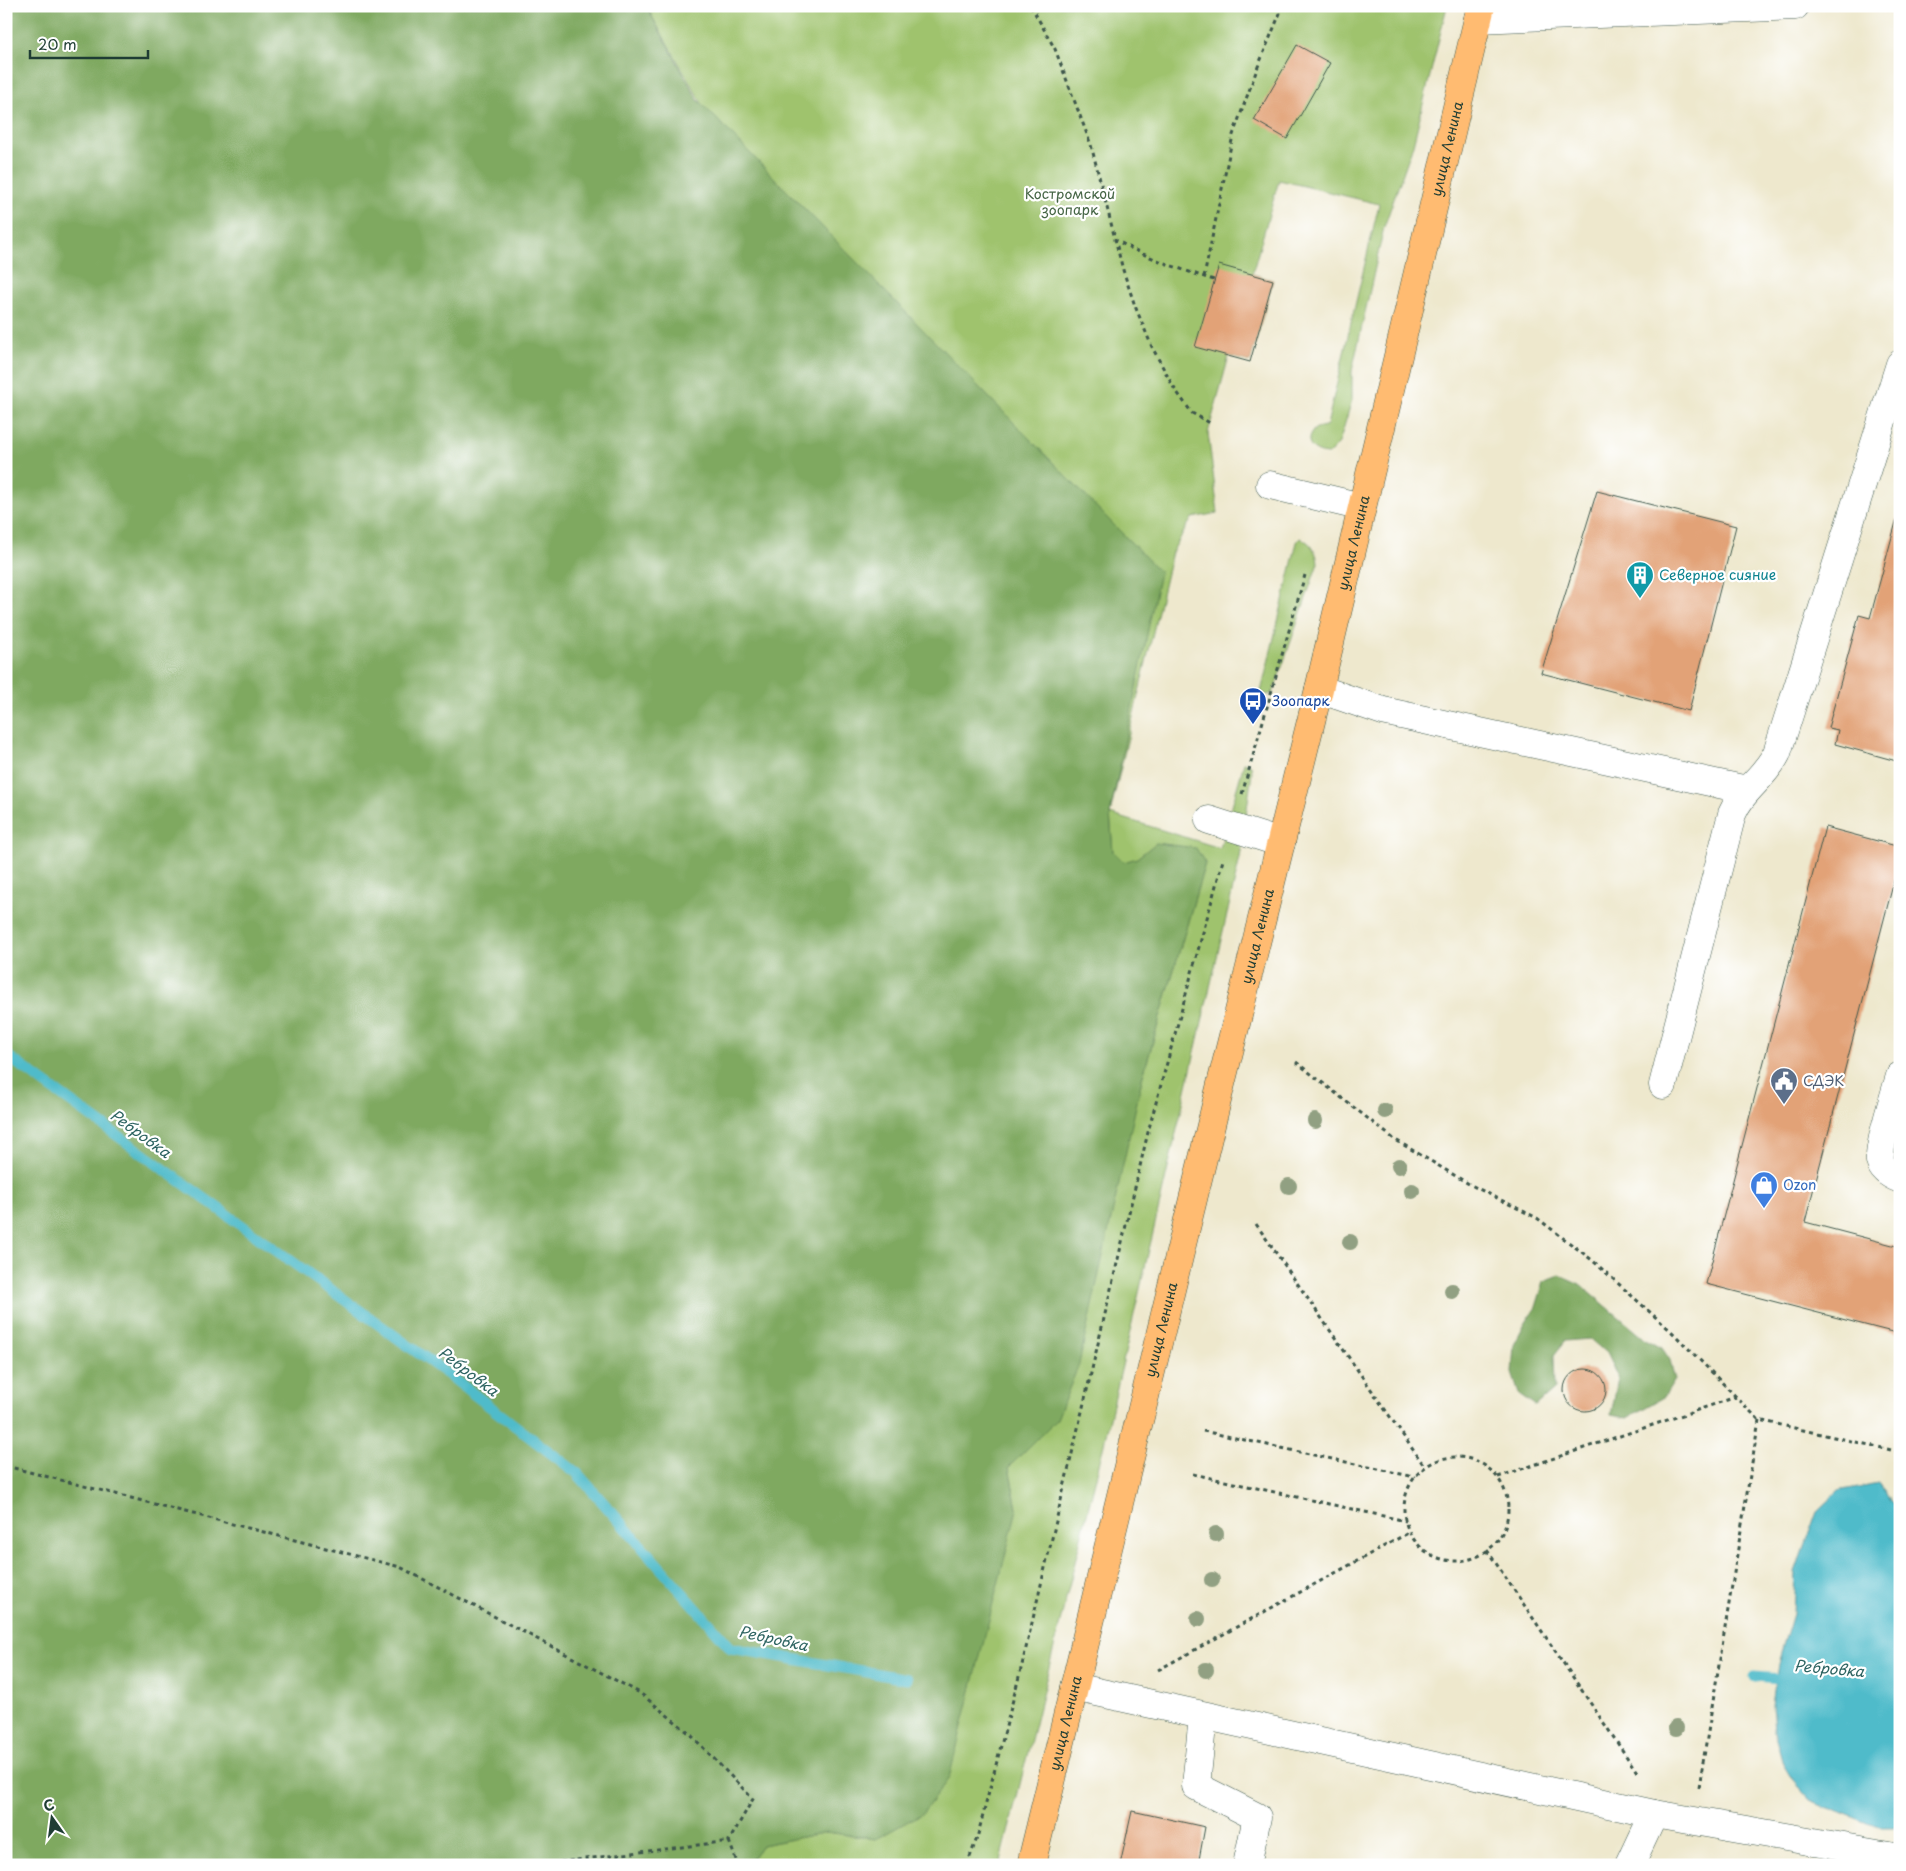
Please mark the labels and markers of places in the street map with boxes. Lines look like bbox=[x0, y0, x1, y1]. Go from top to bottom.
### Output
building icon: Северное сияние bbox=[1625, 560, 1655, 599]
place label: Северное сияние bbox=[1659, 564, 1776, 585]
bus stop icon: Зоопарк bbox=[1238, 686, 1268, 725]
place label: Зоопарк bbox=[1271, 690, 1330, 711]
public building icon: СДЭК bbox=[1769, 1066, 1799, 1105]
place label: СДЭК bbox=[1803, 1070, 1844, 1091]
shop icon: Ozon bbox=[1749, 1170, 1779, 1209]
place label: Ozon bbox=[1783, 1174, 1816, 1195]

